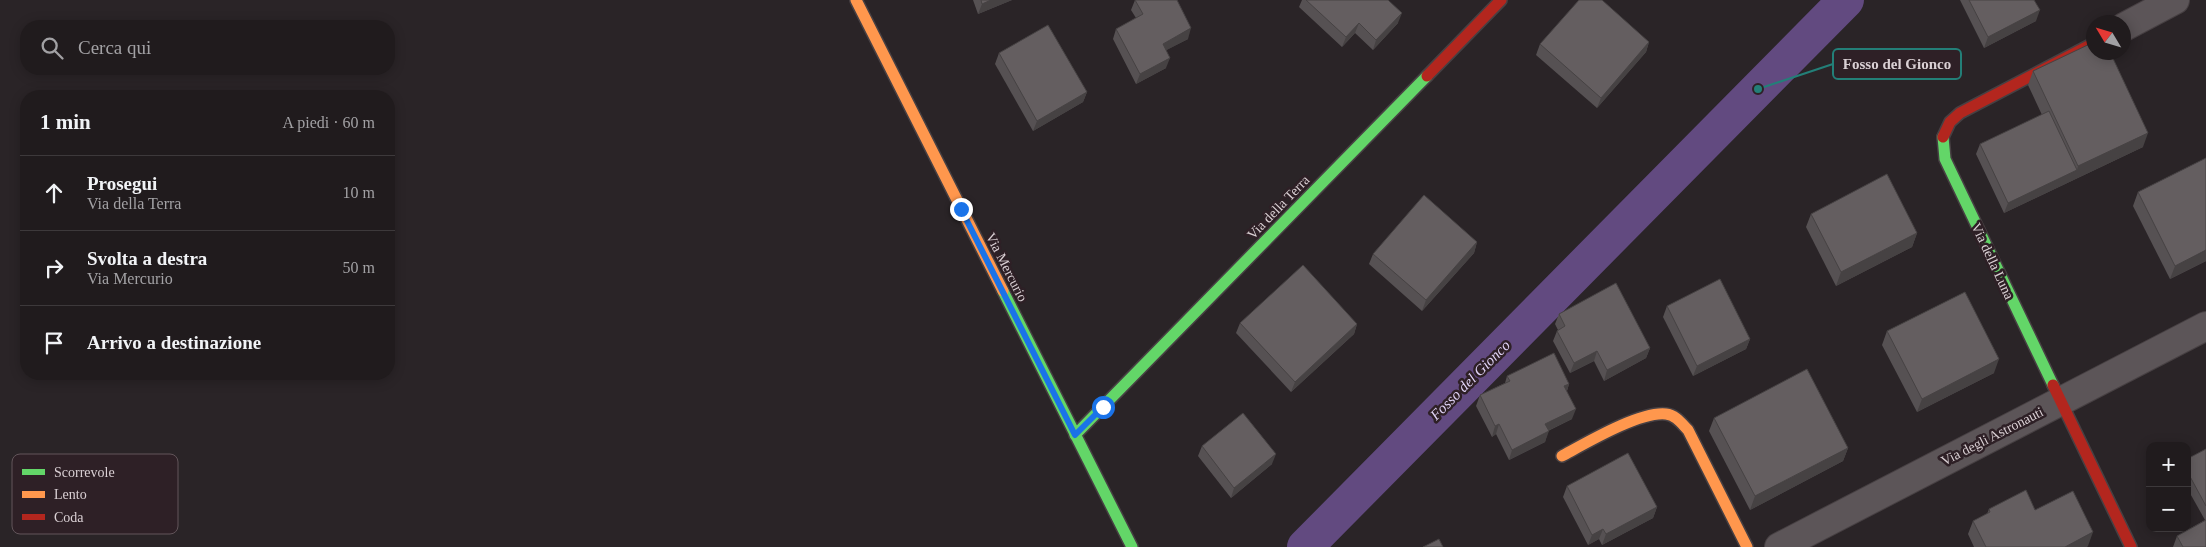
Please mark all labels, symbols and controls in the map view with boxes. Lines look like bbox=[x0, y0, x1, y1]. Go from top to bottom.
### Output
north arrow bbox=[2086, 15, 2131, 60]
search box bbox=[20, 20, 395, 75]
icon: search bbox=[38, 34, 66, 62]
text: Cerca qui bbox=[78, 37, 151, 58]
callout: Fosso del Gionco bbox=[1833, 49, 1961, 79]
text: Fosso del Gionco bbox=[1843, 56, 1951, 72]
text: 1 min bbox=[40, 110, 91, 134]
text: A piedi · 60 m bbox=[283, 114, 375, 131]
street label: Via della Terra bbox=[1244, 172, 1313, 242]
text: Prosegui bbox=[87, 173, 157, 194]
icon: ahead bbox=[40, 179, 68, 207]
text: 10 m bbox=[343, 184, 375, 201]
text: Via della Terra bbox=[87, 195, 181, 212]
route end bbox=[950, 198, 973, 221]
street label: Via della Luna bbox=[1968, 221, 2017, 302]
street label: Via Mercurio bbox=[983, 230, 1030, 304]
text: Svolta a destra bbox=[87, 248, 207, 269]
icon: right bbox=[40, 254, 68, 282]
text: 50 m bbox=[343, 259, 375, 276]
text: Via Mercurio bbox=[87, 270, 173, 287]
icon: arrive bbox=[40, 329, 68, 357]
text: Arrivo a destinazione bbox=[87, 332, 261, 353]
water label: Fosso del Gionco bbox=[1426, 337, 1513, 424]
route start bbox=[1092, 396, 1115, 419]
street label: Via degli Astronauti bbox=[1939, 404, 2046, 469]
map controls bbox=[2146, 442, 2191, 532]
button: + bbox=[2146, 442, 2191, 487]
legend bbox=[12, 454, 178, 534]
text: Scorrevole bbox=[54, 465, 115, 480]
text: Lento bbox=[54, 487, 87, 502]
button: − bbox=[2146, 487, 2191, 532]
text: Coda bbox=[54, 510, 84, 525]

